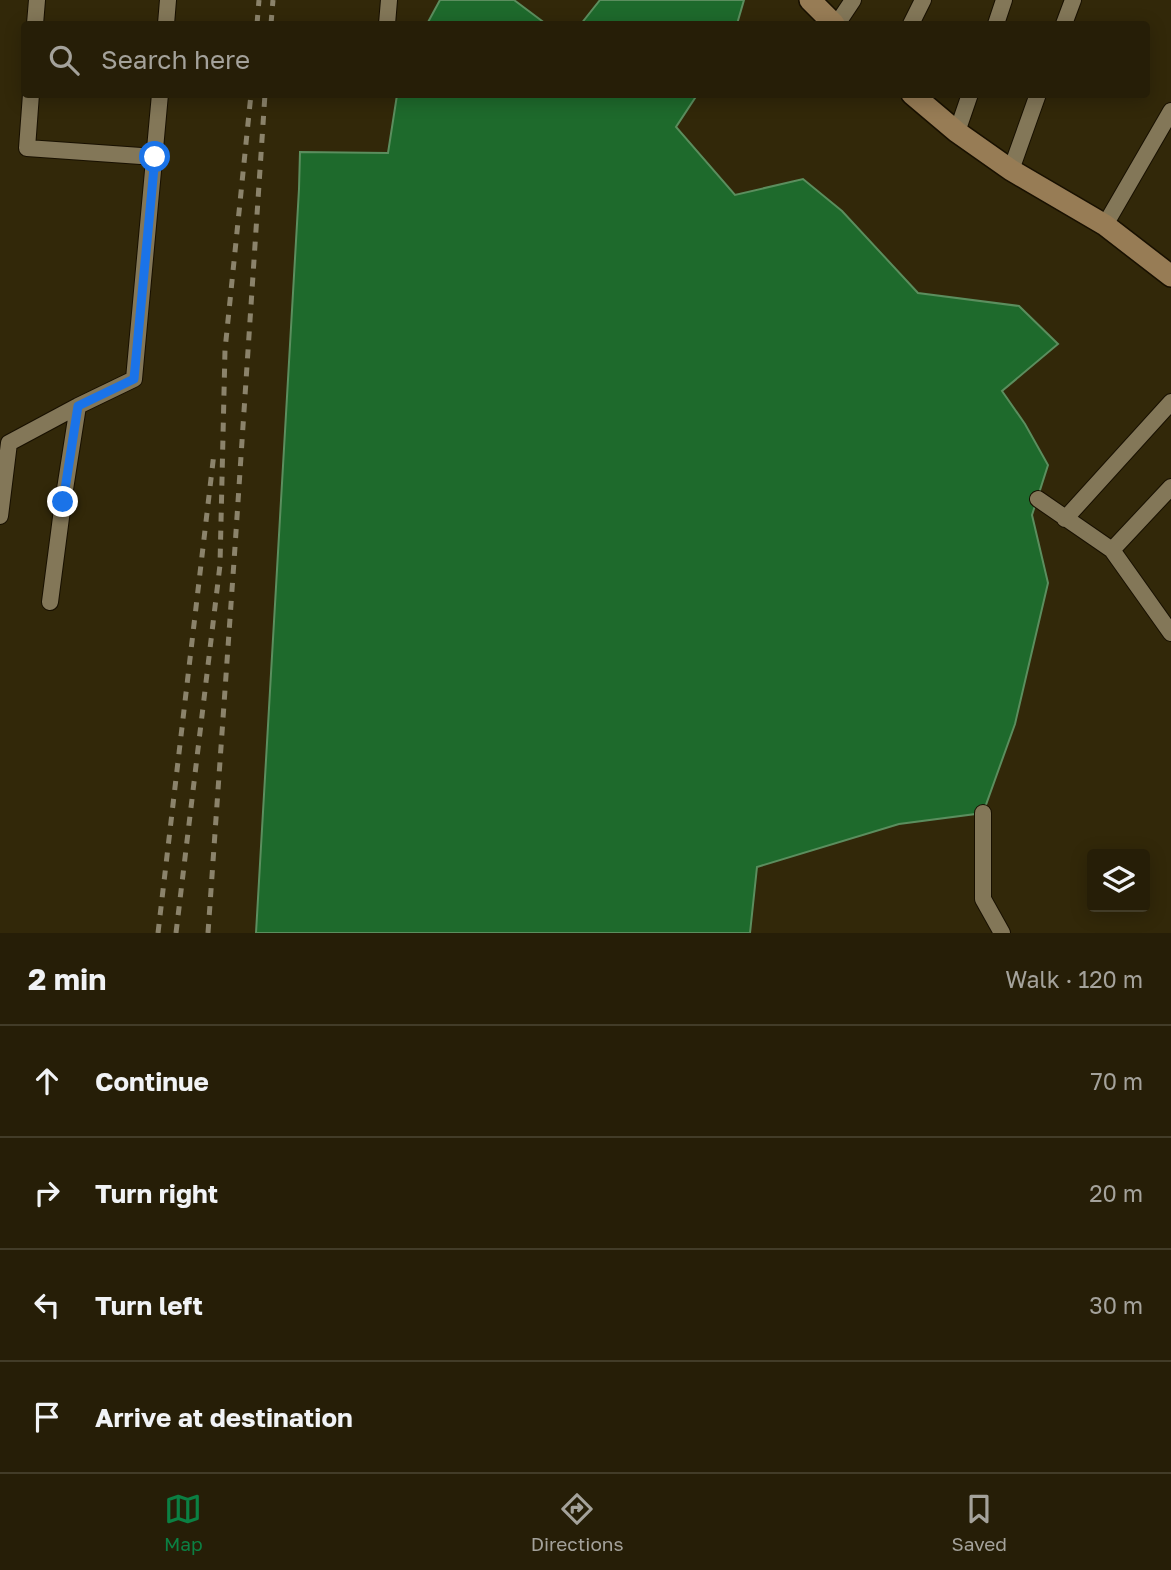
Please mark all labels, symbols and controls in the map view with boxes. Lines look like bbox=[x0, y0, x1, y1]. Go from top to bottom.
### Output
search box bbox=[21, 21, 1150, 98]
icon: search bbox=[45, 41, 83, 79]
text: Search here bbox=[101, 44, 250, 75]
route start bbox=[139, 141, 170, 172]
route end bbox=[47, 486, 78, 517]
map controls bbox=[1087, 849, 1150, 912]
button: layers bbox=[1087, 849, 1150, 912]
text: 2 min bbox=[28, 961, 106, 997]
text: Walk · 120 m bbox=[1005, 965, 1143, 993]
icon: ahead bbox=[28, 1062, 66, 1100]
text: Continue bbox=[95, 1066, 209, 1097]
text: 70 m bbox=[1090, 1067, 1143, 1095]
icon: right bbox=[28, 1174, 66, 1212]
text: Turn right bbox=[95, 1178, 218, 1209]
text: 20 m bbox=[1089, 1179, 1143, 1207]
icon: left bbox=[28, 1286, 66, 1324]
text: Turn left bbox=[95, 1290, 203, 1321]
text: 30 m bbox=[1089, 1291, 1143, 1319]
icon: arrive bbox=[28, 1398, 66, 1436]
text: Arrive at destination bbox=[95, 1402, 353, 1433]
tab: Map bbox=[164, 1490, 203, 1555]
tab: Directions bbox=[531, 1490, 624, 1555]
tab: Saved bbox=[952, 1490, 1007, 1555]

